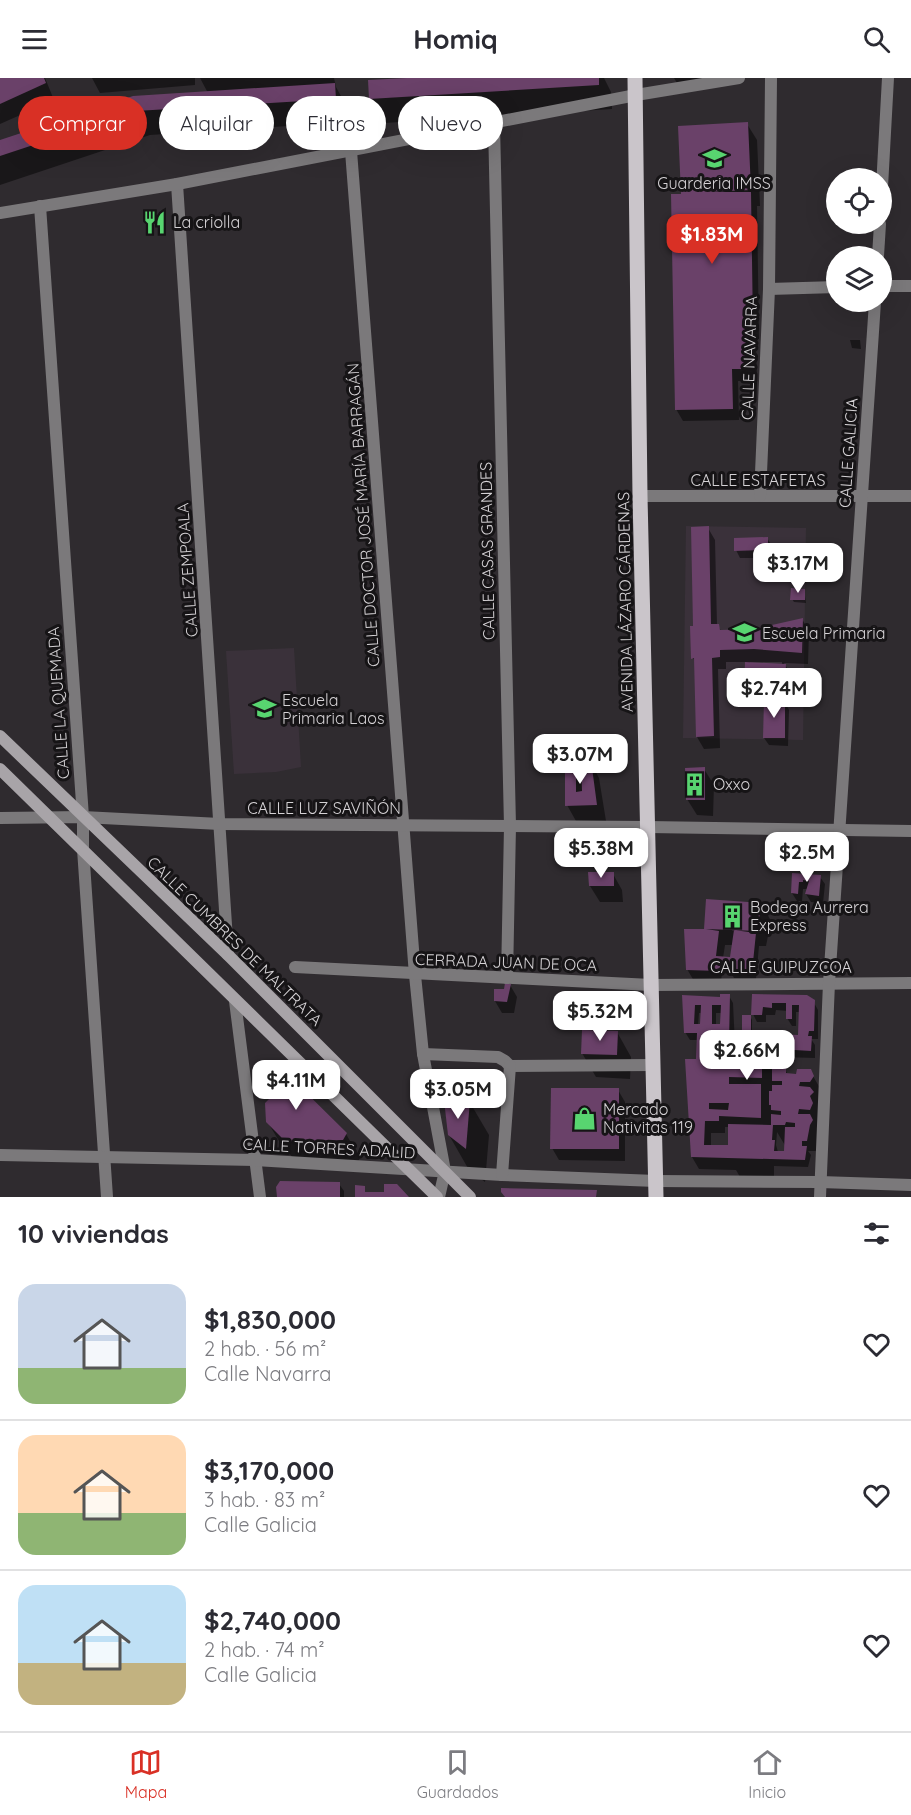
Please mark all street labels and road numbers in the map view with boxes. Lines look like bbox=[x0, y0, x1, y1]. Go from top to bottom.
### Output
street label: CALLE NAVARRA bbox=[737, 296, 761, 420]
street label: CALLE DOCTOR JOSÉ MARÍA BARRAGÁN bbox=[342, 362, 384, 668]
street label: CALLE GALICIA bbox=[834, 397, 862, 509]
street label: CALLE CASAS GRANDES bbox=[475, 462, 499, 640]
street label: CALLE ESTAFETAS bbox=[691, 470, 825, 490]
street label: AVENIDA LÁZARO CÁRDENAS bbox=[613, 492, 637, 712]
street label: CALLE ZEMPOALA bbox=[172, 502, 202, 638]
street label: CALLE LA QUEMADA bbox=[43, 626, 73, 780]
street label: CALLE LUZ SAVIÑÓN bbox=[247, 798, 401, 818]
street label: CALLE CUMBRES DE MALTRATA bbox=[143, 852, 327, 1030]
street label: CERRADA JUAN DE OCA bbox=[415, 949, 597, 975]
street label: CALLE GUIPUZCOA bbox=[710, 957, 852, 977]
street label: CALLE TORRES ADALID bbox=[242, 1133, 416, 1163]

